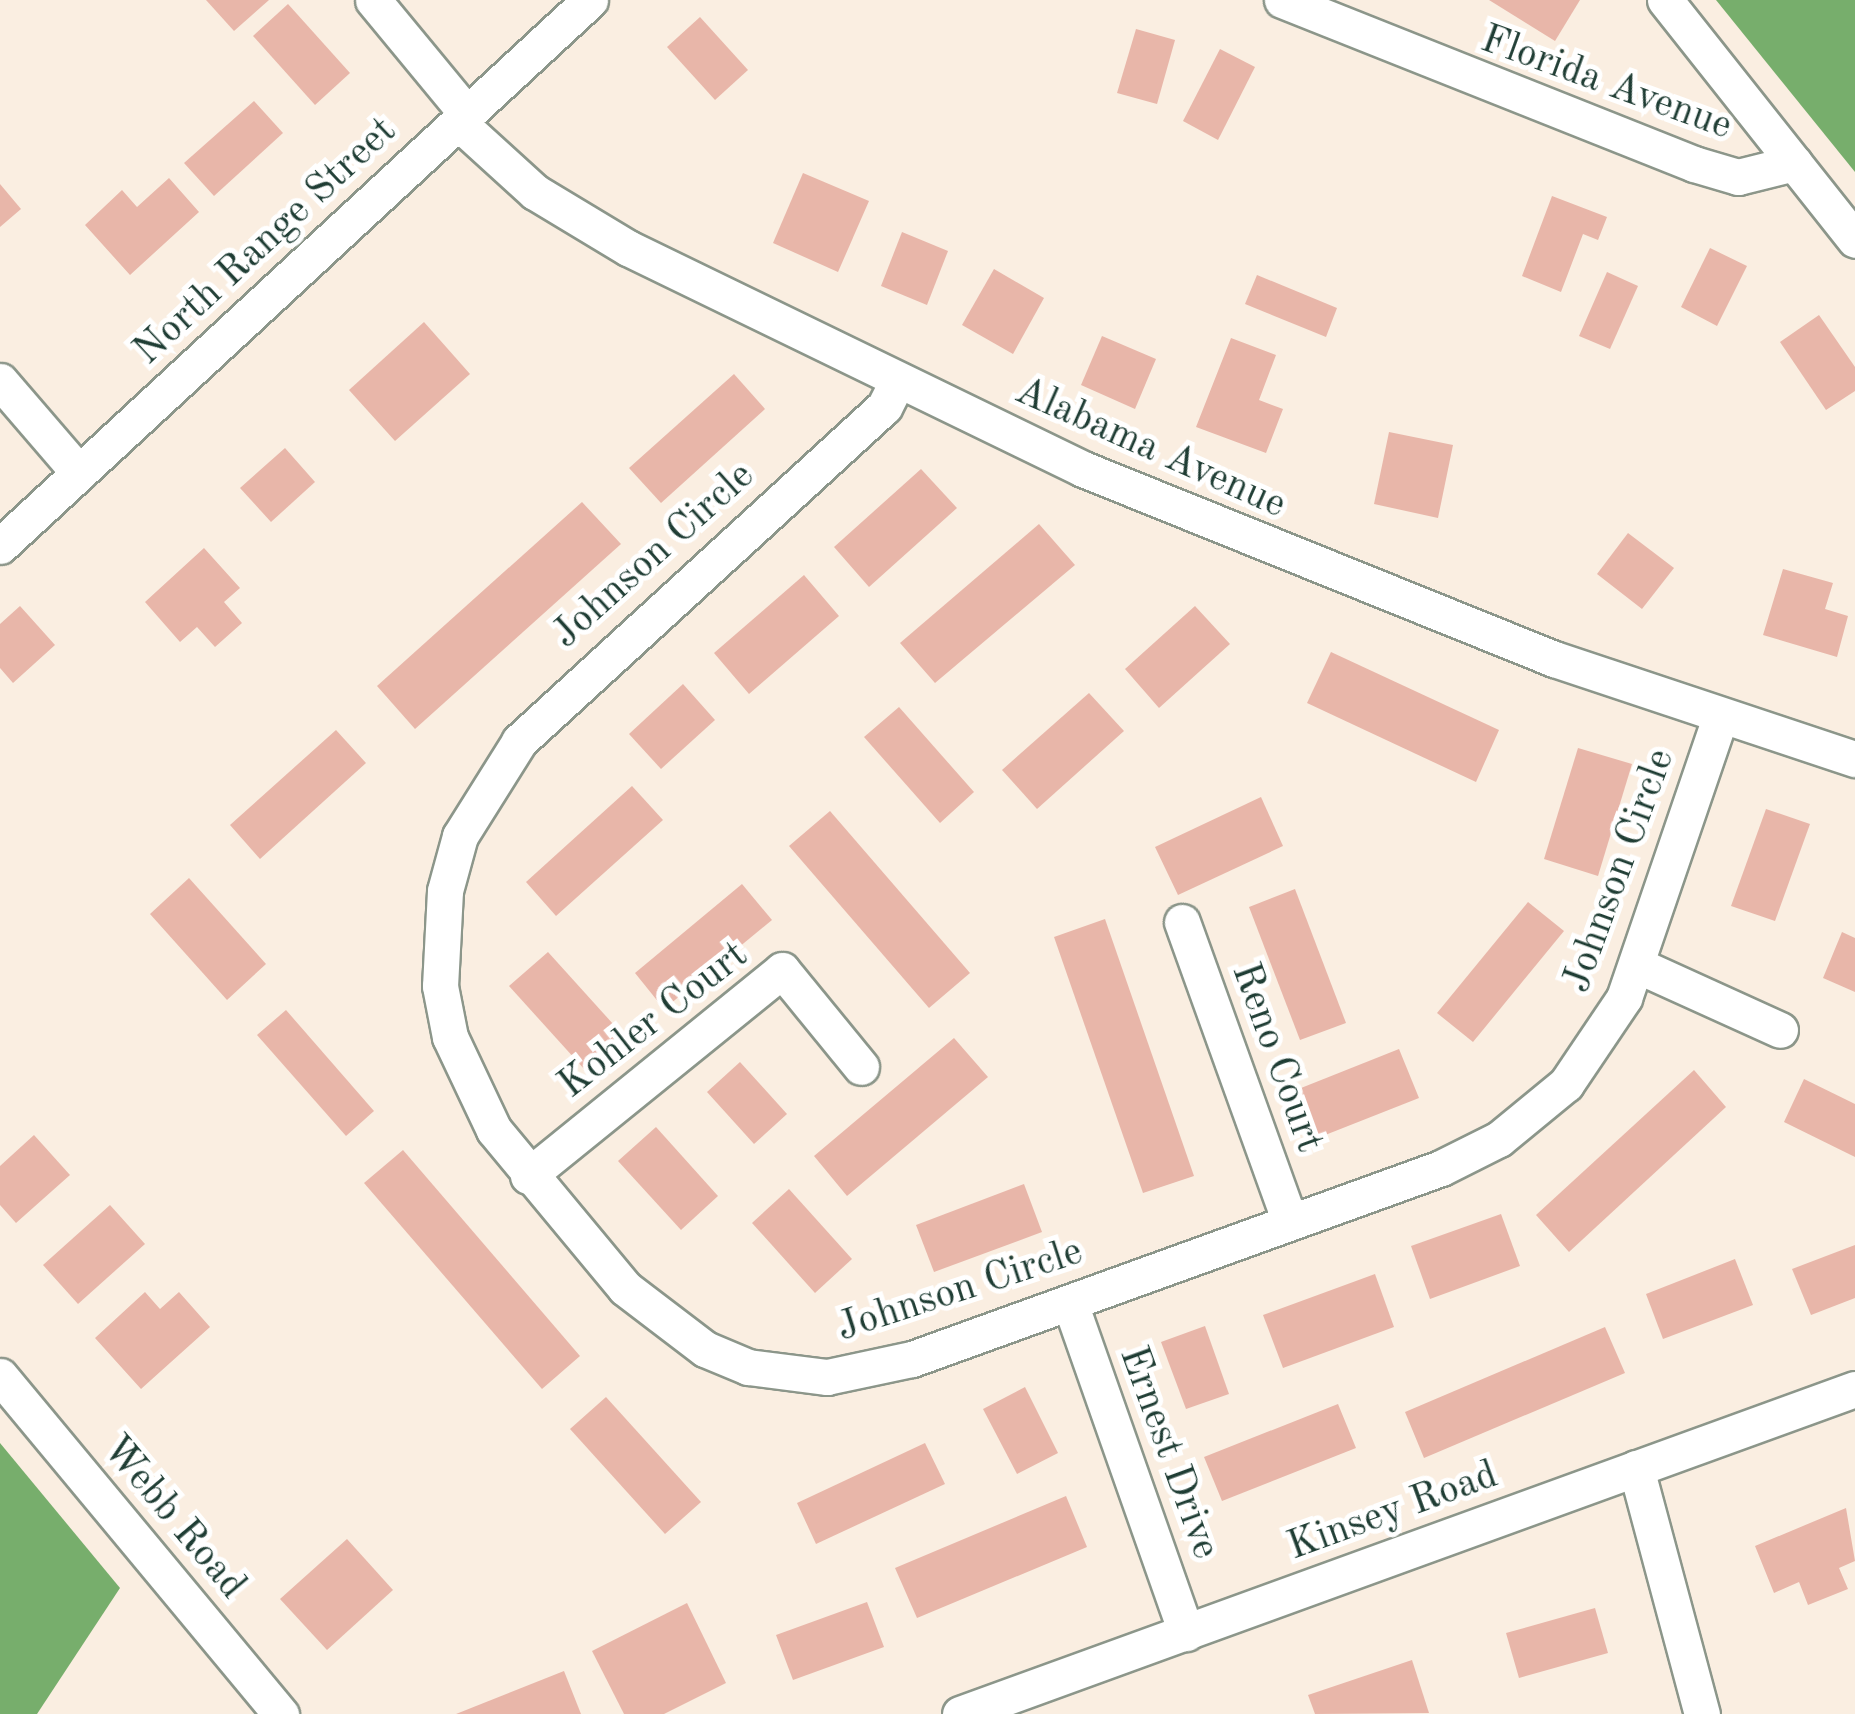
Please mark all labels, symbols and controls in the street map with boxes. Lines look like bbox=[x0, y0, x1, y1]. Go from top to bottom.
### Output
street label: Florida Avenue bbox=[1474, 16, 1738, 152]
street label: North Range Street bbox=[125, 108, 407, 376]
street label: Alabama Avenue bbox=[1007, 368, 1293, 530]
street label: Johnson Circle bbox=[543, 453, 765, 659]
street label: Johnson Circle bbox=[1554, 743, 1686, 999]
street label: Kohler Court bbox=[550, 932, 758, 1110]
street label: Reno Court bbox=[1220, 957, 1332, 1159]
street label: Johnson Circle bbox=[831, 1229, 1089, 1353]
street label: Ernest Drive bbox=[1107, 1340, 1229, 1566]
street label: Webb Road bbox=[91, 1427, 255, 1609]
street label: Kinsey Road bbox=[1281, 1452, 1505, 1572]

